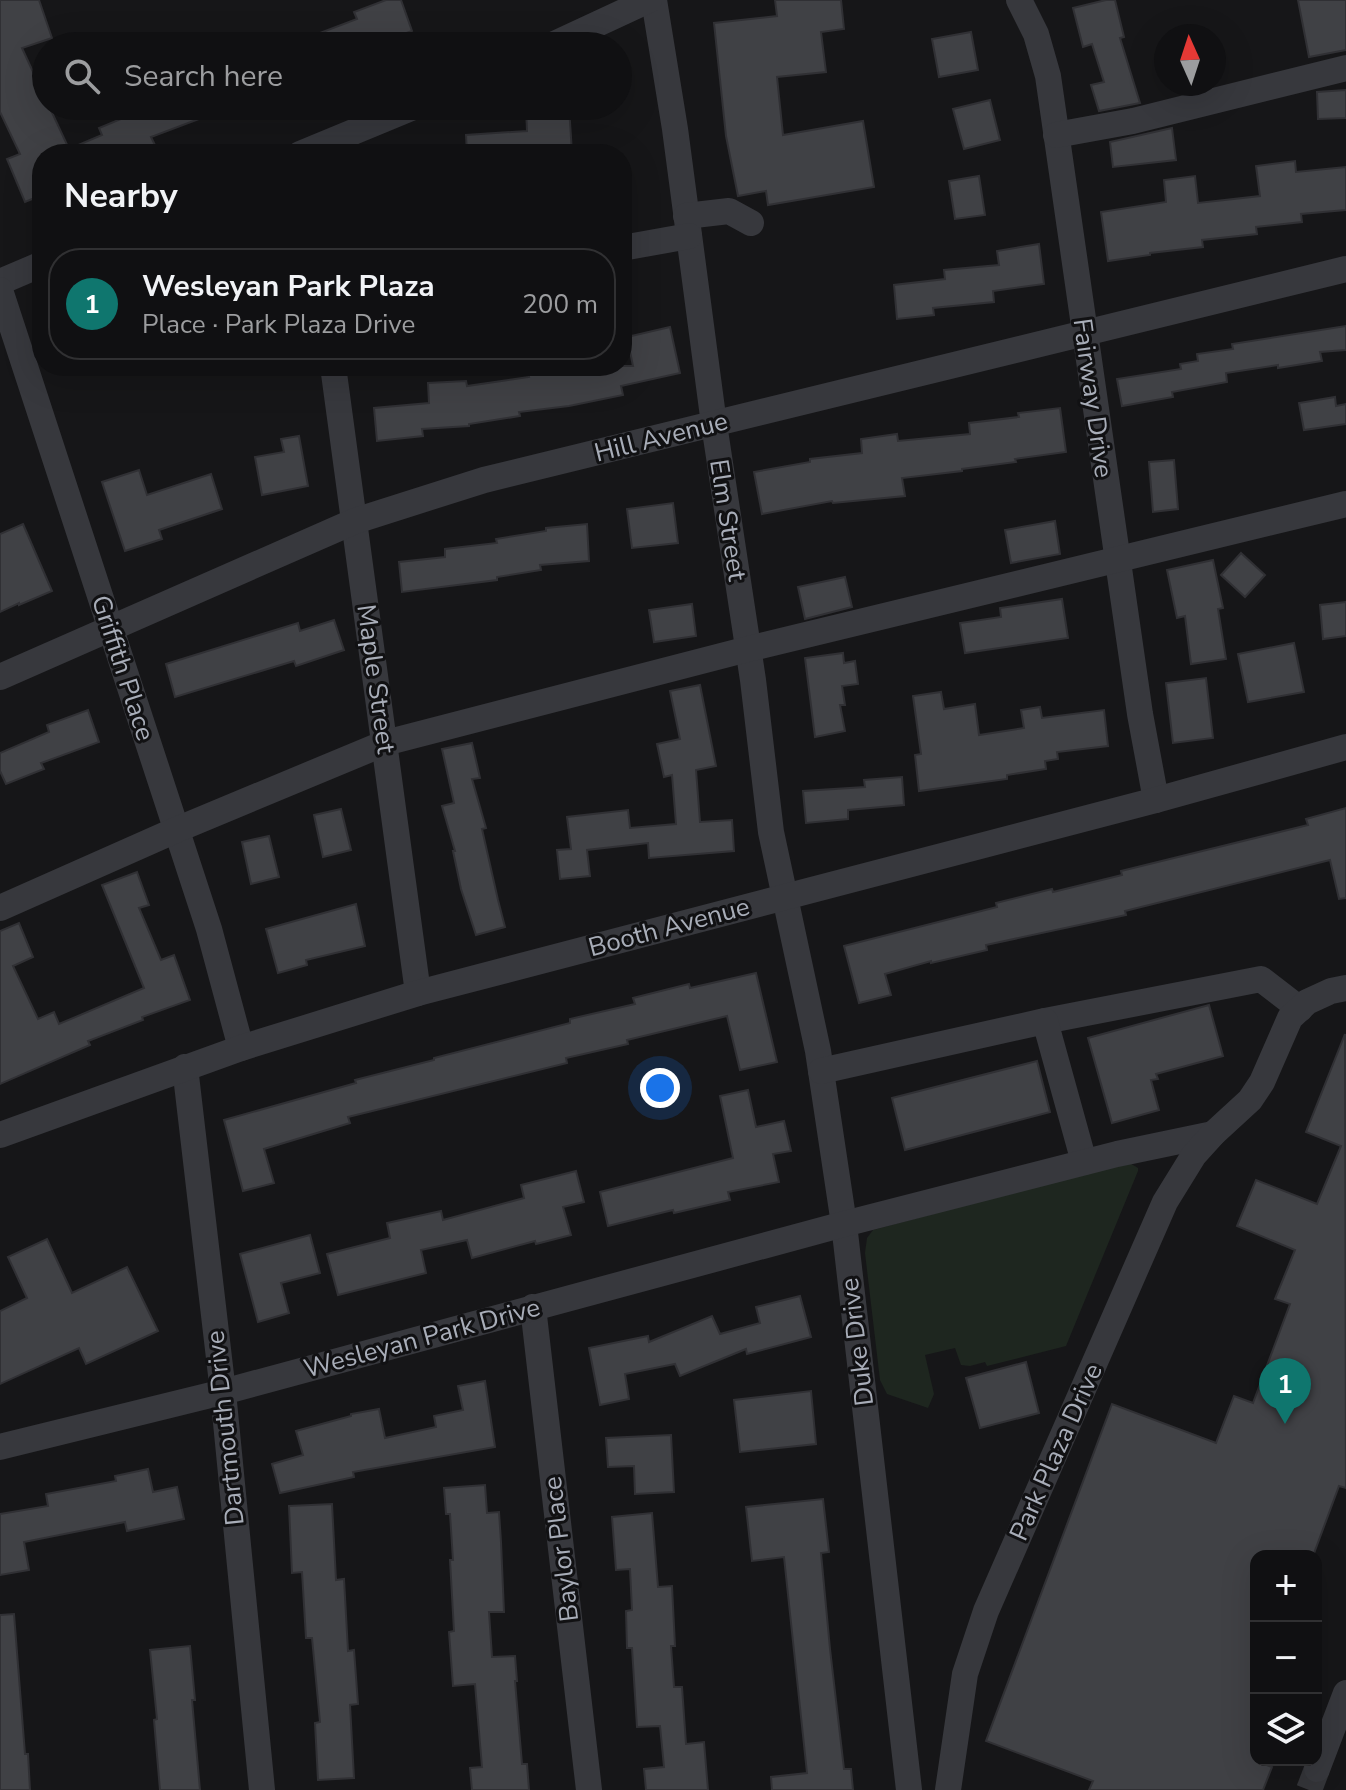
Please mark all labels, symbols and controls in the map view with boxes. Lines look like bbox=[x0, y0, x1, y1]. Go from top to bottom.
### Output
north arrow bbox=[1154, 24, 1226, 96]
search box bbox=[32, 32, 632, 120]
icon: search bbox=[60, 54, 104, 98]
text: Search here bbox=[124, 56, 283, 97]
text: Nearby bbox=[64, 173, 178, 219]
text: Wesleyan Park Plaza bbox=[142, 266, 435, 307]
text: 1 bbox=[84, 287, 100, 322]
text: 200 m bbox=[522, 287, 598, 322]
text: Place · Park Plaza Drive bbox=[142, 307, 415, 342]
street label: Fairway Drive bbox=[1064, 316, 1122, 480]
street label: Hill Avenue bbox=[591, 404, 731, 470]
street label: Elm Street bbox=[701, 457, 755, 584]
street label: Griffith Place bbox=[83, 591, 163, 745]
street label: Maple Street bbox=[348, 602, 404, 757]
street label: Booth Avenue bbox=[585, 889, 753, 965]
your location bbox=[640, 1068, 680, 1108]
street label: Duke Drive bbox=[832, 1276, 882, 1408]
street label: Wesleyan Park Drive bbox=[300, 1290, 544, 1386]
street label: Dartmouth Drive bbox=[197, 1329, 253, 1527]
street label: Park Plaza Drive bbox=[1001, 1358, 1111, 1546]
pin: 1 bbox=[1259, 1358, 1311, 1424]
street label: Baylor Place bbox=[535, 1474, 587, 1624]
map controls bbox=[1250, 1550, 1322, 1766]
button: + bbox=[1250, 1550, 1322, 1622]
button: − bbox=[1250, 1622, 1322, 1694]
button: layers bbox=[1250, 1694, 1322, 1766]

